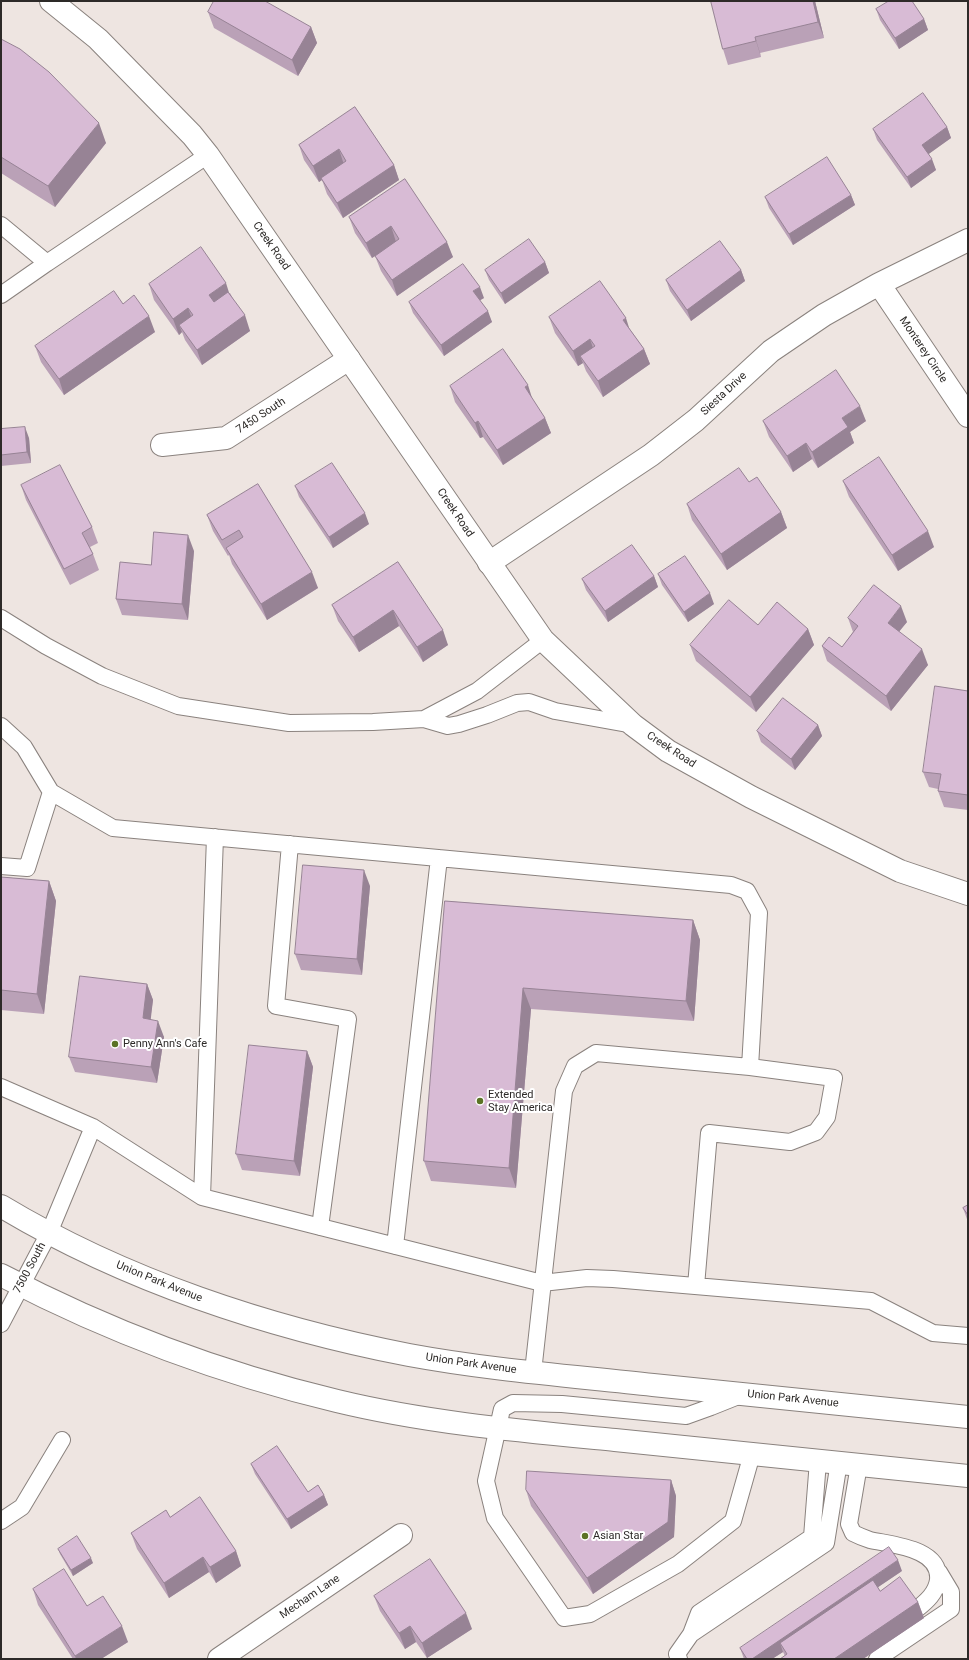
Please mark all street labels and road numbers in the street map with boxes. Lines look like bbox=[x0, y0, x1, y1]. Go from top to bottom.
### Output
street label: Creek Road bbox=[250, 219, 292, 273]
street label: Monterey Circle bbox=[896, 315, 950, 385]
street label: Siesta Drive bbox=[698, 369, 750, 419]
street label: 7450 South bbox=[234, 395, 288, 437]
street label: Creek Road bbox=[434, 486, 476, 540]
street label: Creek Road bbox=[644, 729, 698, 771]
street label: 7500 South bbox=[11, 1240, 49, 1296]
street label: Union Park Avenue bbox=[114, 1259, 204, 1305]
street label: Union Park Avenue bbox=[425, 1351, 517, 1377]
street label: Union Park Avenue bbox=[747, 1388, 839, 1410]
street label: Mecham Lane bbox=[278, 1572, 342, 1622]

